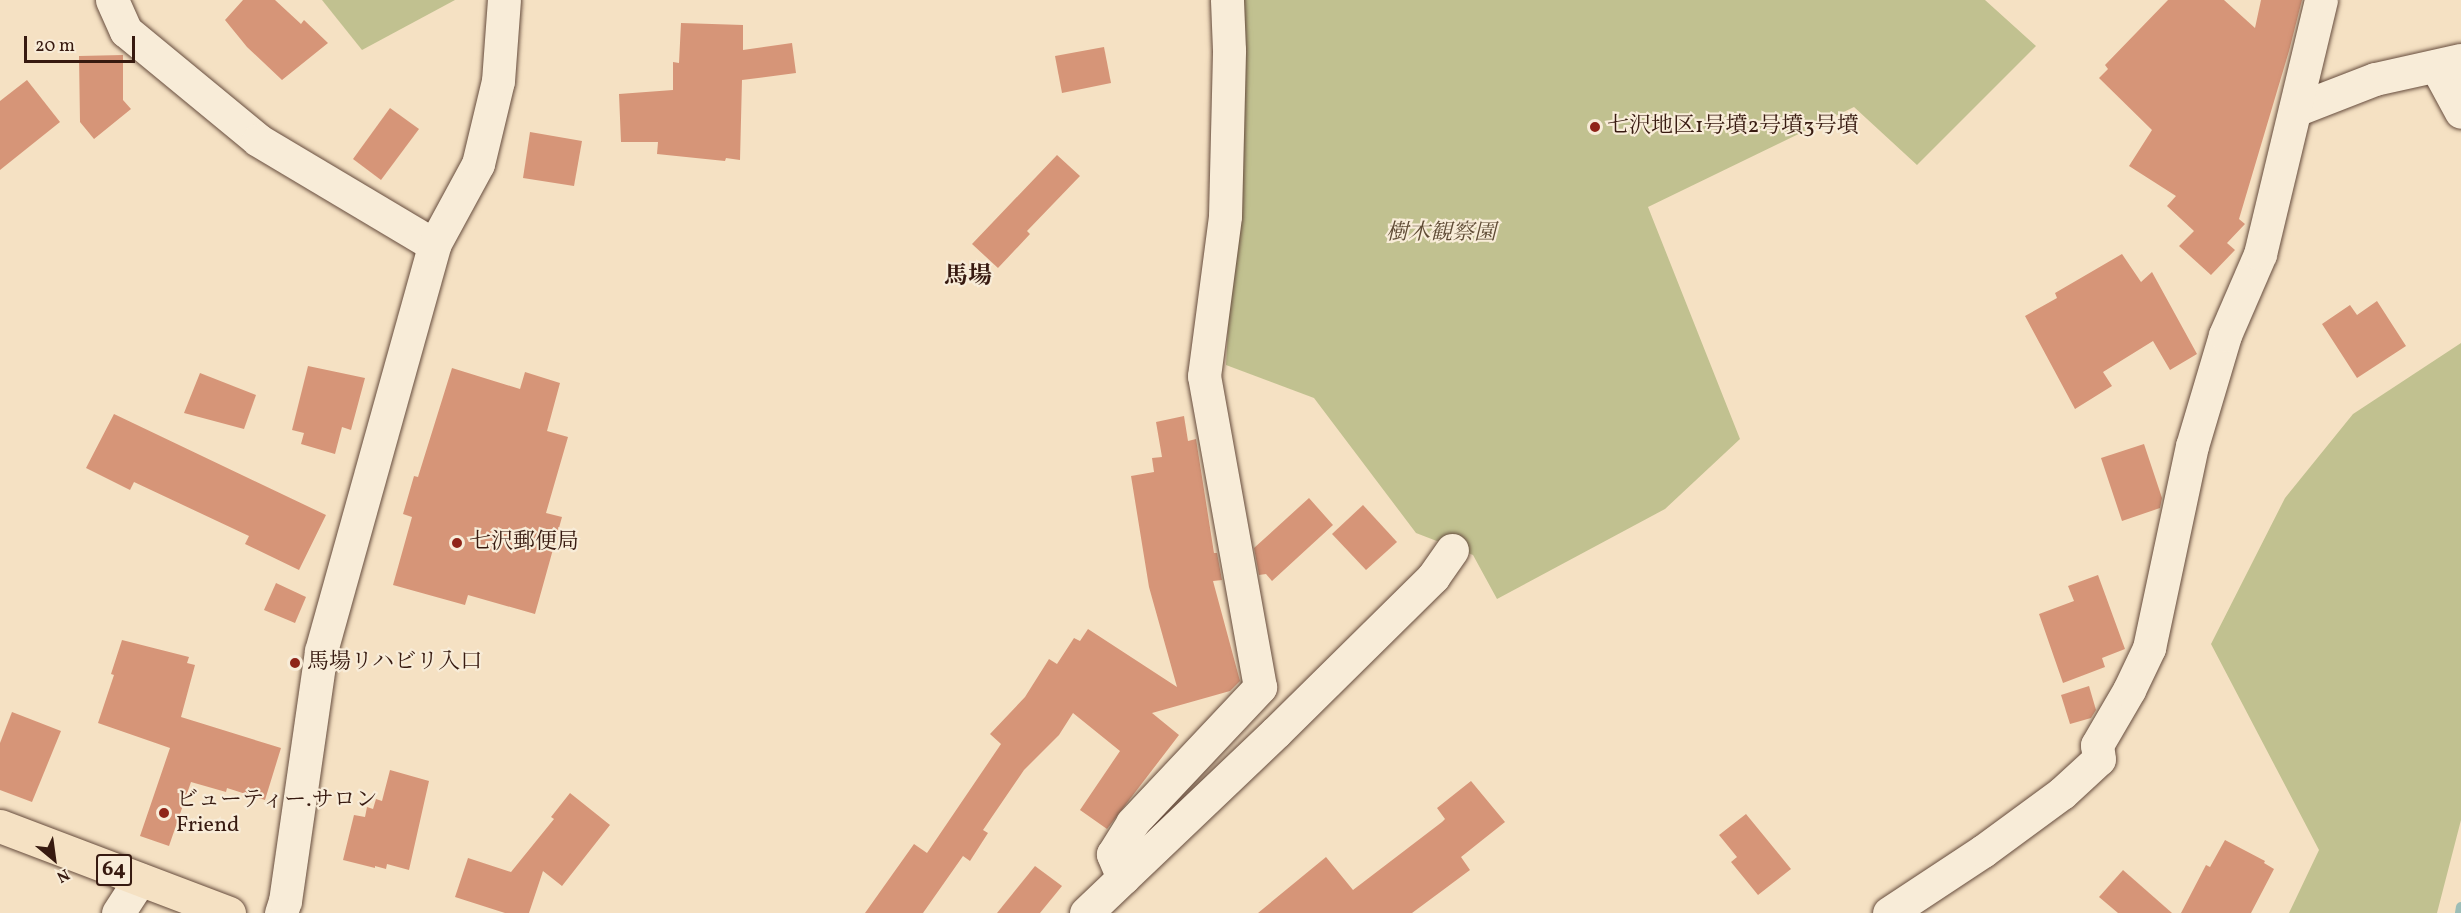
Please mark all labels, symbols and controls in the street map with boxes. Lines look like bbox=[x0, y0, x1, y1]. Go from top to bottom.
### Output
scale bar bbox=[27, 24, 138, 62]
text: 20 m bbox=[35, 34, 75, 59]
place label: 七沢地区1号墳2号墳3号墳 bbox=[1607, 114, 1859, 140]
marker: 七沢地区1号墳2号墳3号墳 bbox=[1588, 120, 1602, 134]
park label: 樹木観察園 bbox=[1386, 221, 1496, 247]
district label: 馬場 bbox=[944, 264, 992, 292]
place label: 七沢郵便局 bbox=[469, 530, 579, 556]
marker: 七沢郵便局 bbox=[450, 536, 464, 550]
place label: 馬場リハビリ入口 bbox=[307, 650, 483, 676]
marker: 馬場リハビリ入口 bbox=[288, 656, 302, 670]
place label: ビューティー.サロン Friend bbox=[176, 787, 379, 838]
marker: ビューティー.サロン Friend bbox=[157, 806, 171, 820]
north arrow bbox=[24, 829, 84, 889]
road number: 64 bbox=[96, 852, 132, 888]
text: N bbox=[52, 862, 73, 887]

